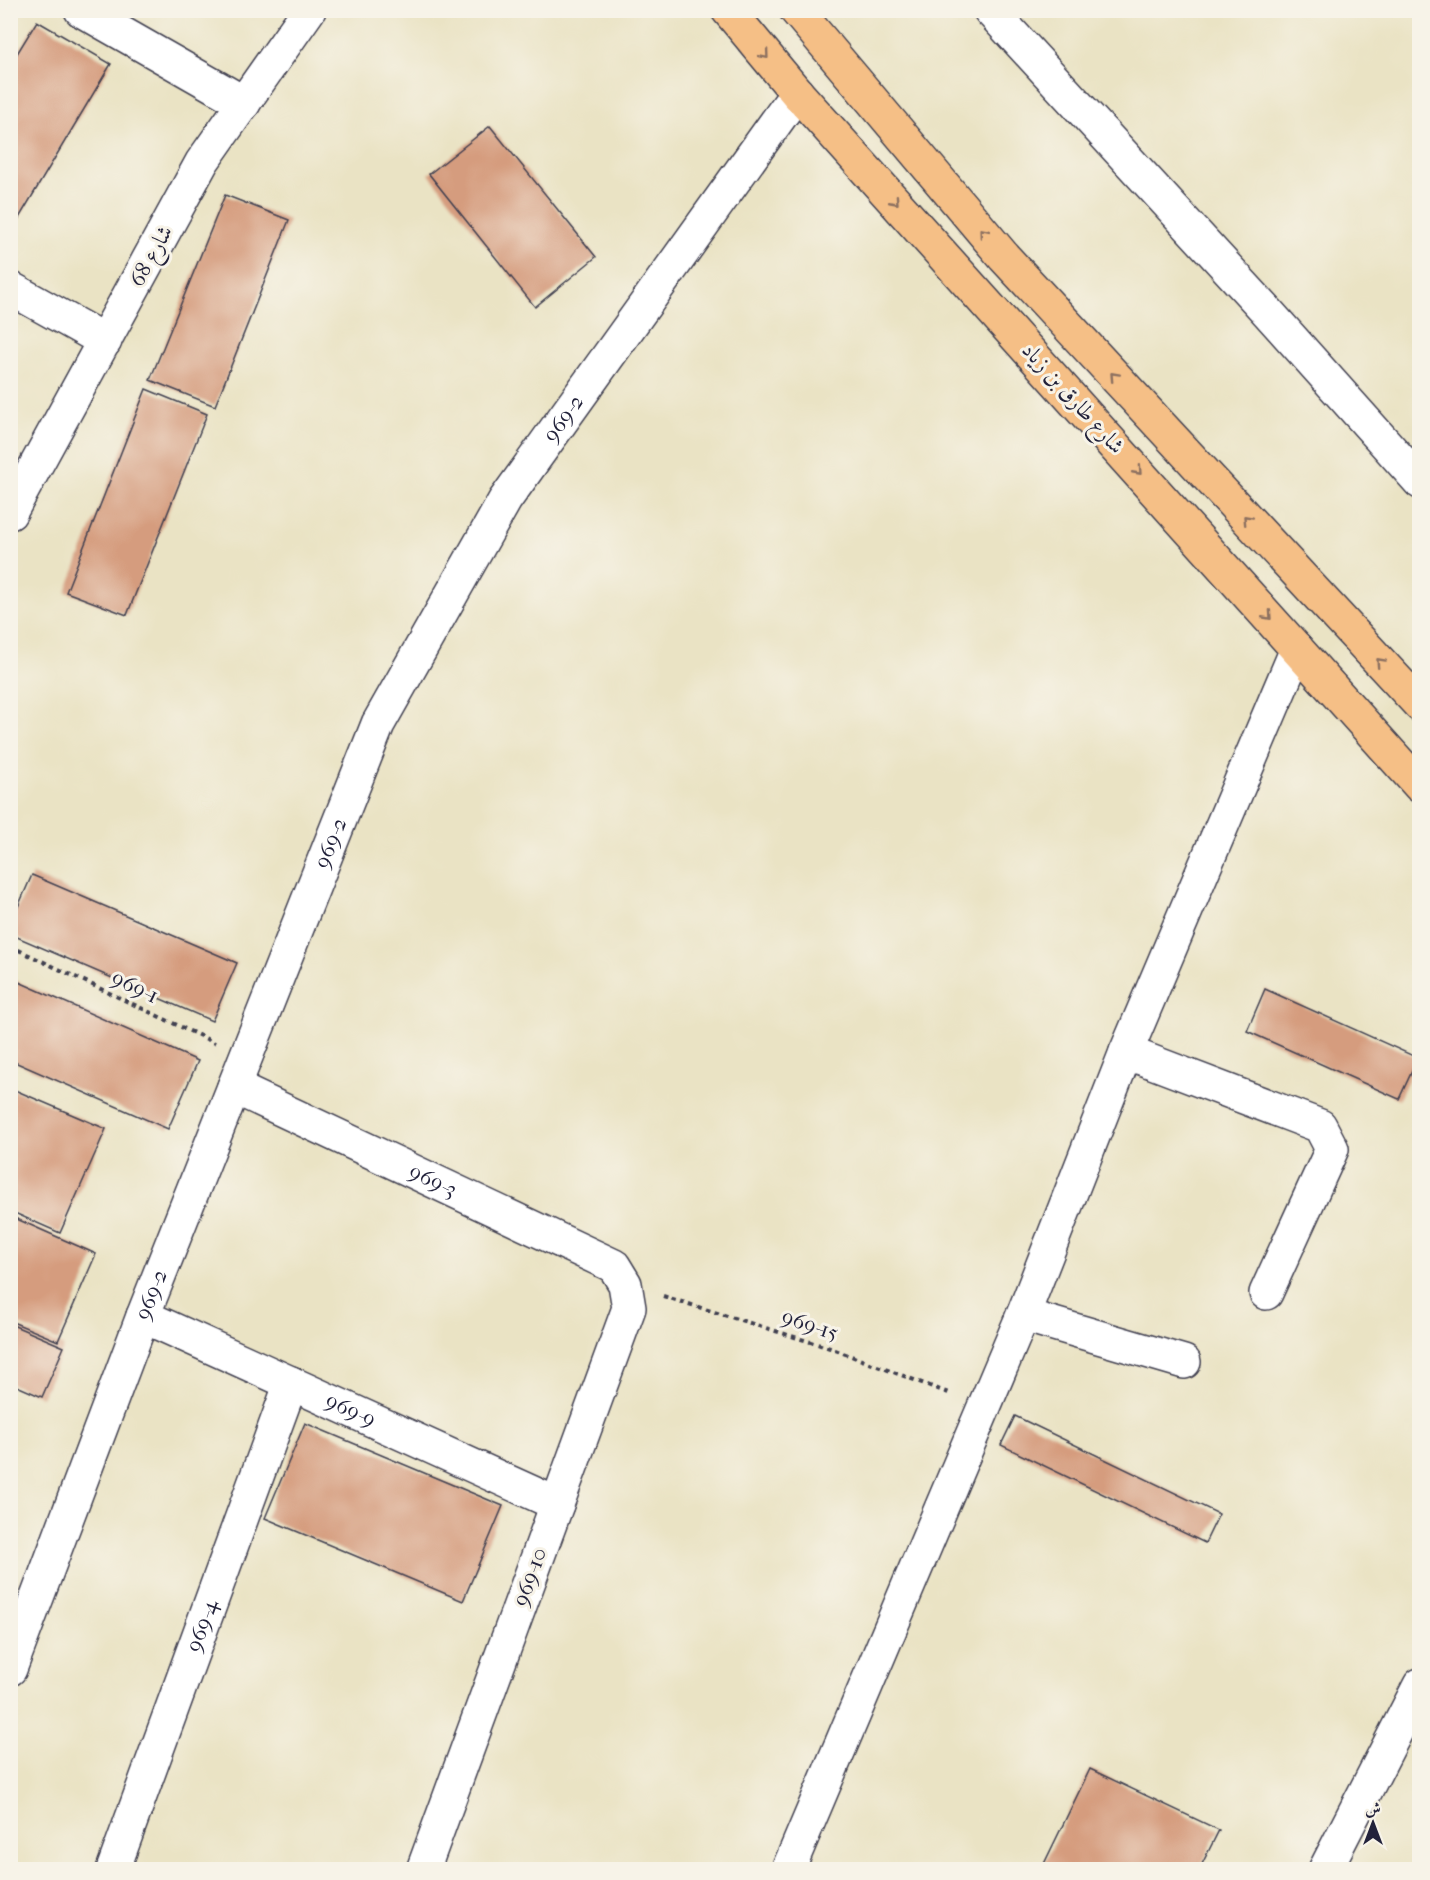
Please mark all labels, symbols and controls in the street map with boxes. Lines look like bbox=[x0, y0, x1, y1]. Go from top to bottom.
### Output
one-way arrow bbox=[758, 48, 769, 59]
one-way arrow bbox=[888, 194, 899, 204]
street label: شارع 68 bbox=[124, 221, 183, 294]
one-way arrow bbox=[979, 228, 990, 239]
street label: شارع طارق بن زياد bbox=[1013, 337, 1130, 462]
one-way arrow bbox=[1111, 373, 1122, 384]
street label: 969-2 bbox=[538, 390, 589, 447]
one-way arrow bbox=[1131, 464, 1142, 474]
one-way arrow bbox=[1243, 515, 1254, 526]
one-way arrow bbox=[1261, 609, 1272, 620]
one-way arrow bbox=[1376, 658, 1387, 669]
street label: 969-2 bbox=[309, 814, 352, 872]
street label: 969-1 bbox=[108, 965, 162, 1009]
street label: 969-3 bbox=[405, 1158, 461, 1203]
street label: 969-2 bbox=[130, 1266, 173, 1324]
street label: 969-15 bbox=[778, 1304, 842, 1346]
street label: 969-9 bbox=[321, 1388, 380, 1433]
street label: 969-10 bbox=[507, 1544, 553, 1610]
street label: 969-4 bbox=[181, 1595, 224, 1655]
north arrow bbox=[1343, 1793, 1403, 1853]
text: ش bbox=[1365, 1799, 1381, 1818]

